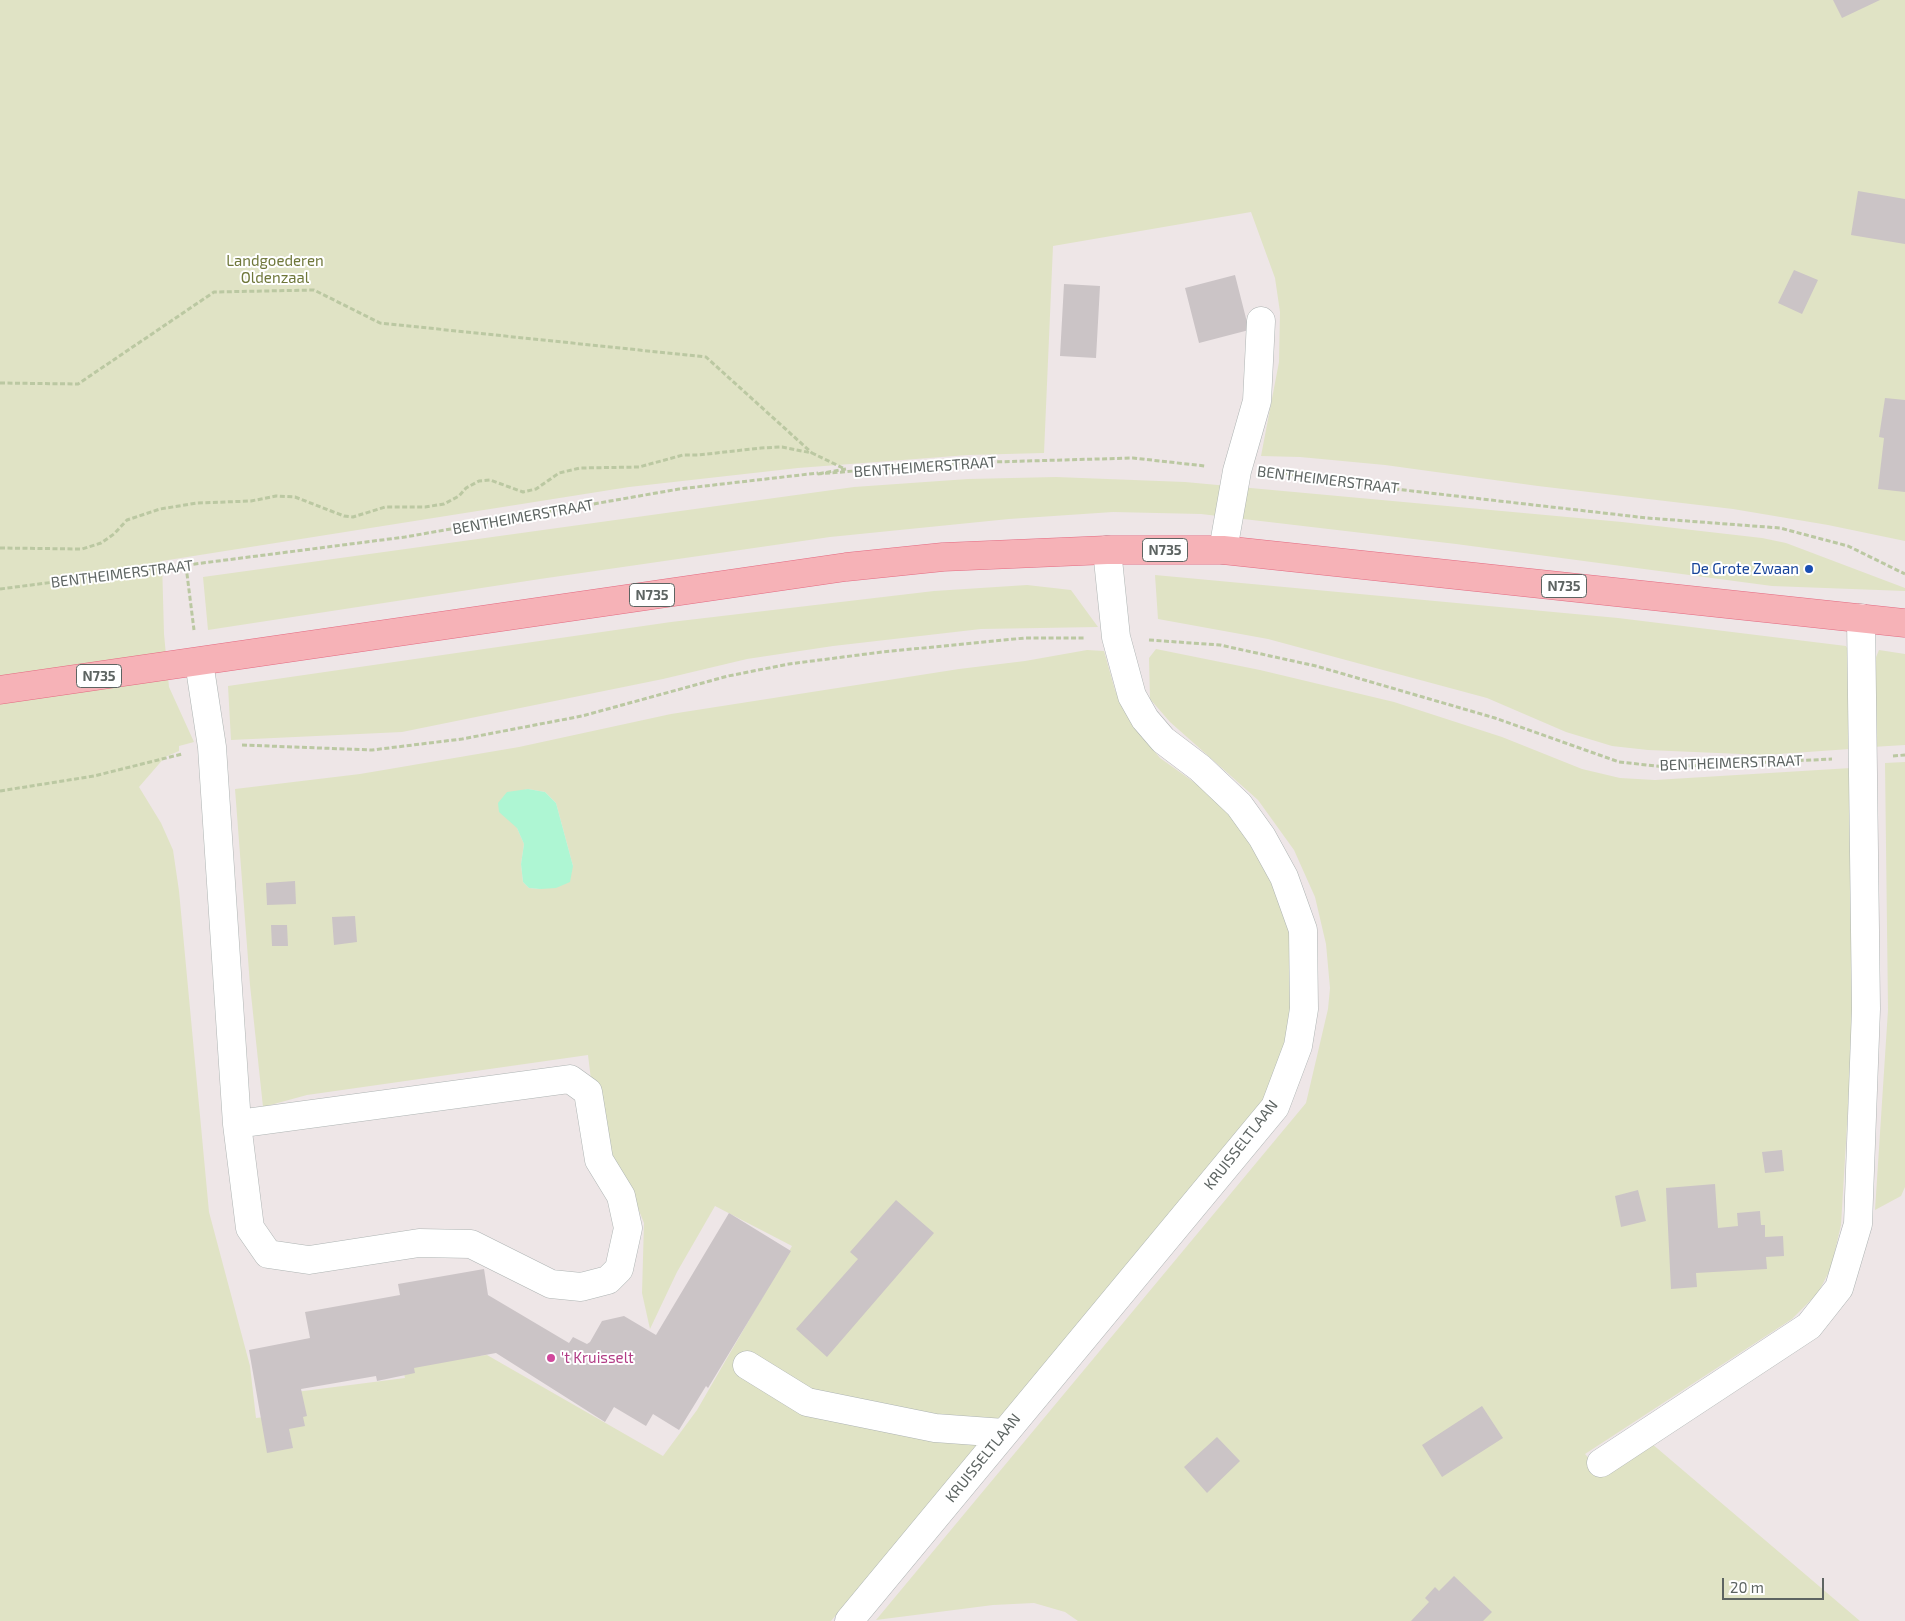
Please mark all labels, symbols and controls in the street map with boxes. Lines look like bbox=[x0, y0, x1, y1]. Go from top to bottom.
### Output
park label: Landgoederen Oldenzaal bbox=[226, 252, 324, 287]
street label: BENTHEIMERSTRAAT bbox=[853, 453, 997, 481]
street label: BENTHEIMERSTRAAT bbox=[1256, 462, 1400, 498]
street label: BENTHEIMERSTRAAT bbox=[451, 496, 595, 538]
road number: N735 bbox=[1142, 538, 1188, 562]
street label: BENTHEIMERSTRAAT bbox=[50, 556, 194, 592]
place label: De Grote Zwaan bbox=[1691, 560, 1799, 578]
marker: De Grote Zwaan bbox=[1803, 563, 1815, 575]
road number: N735 bbox=[1542, 574, 1586, 598]
road number: N735 bbox=[630, 584, 674, 606]
road number: N735 bbox=[76, 664, 122, 688]
street label: BENTHEIMERSTRAAT bbox=[1659, 752, 1803, 774]
street label: KRUISSELTLAAN bbox=[1200, 1096, 1282, 1194]
place label: 't Kruisselt bbox=[561, 1349, 634, 1367]
marker: 't Kruisselt bbox=[545, 1352, 557, 1364]
street label: KRUISSELTLAAN bbox=[942, 1410, 1024, 1506]
scale bar bbox=[1725, 1568, 1828, 1600]
text: 20 m bbox=[1730, 1578, 1764, 1596]

